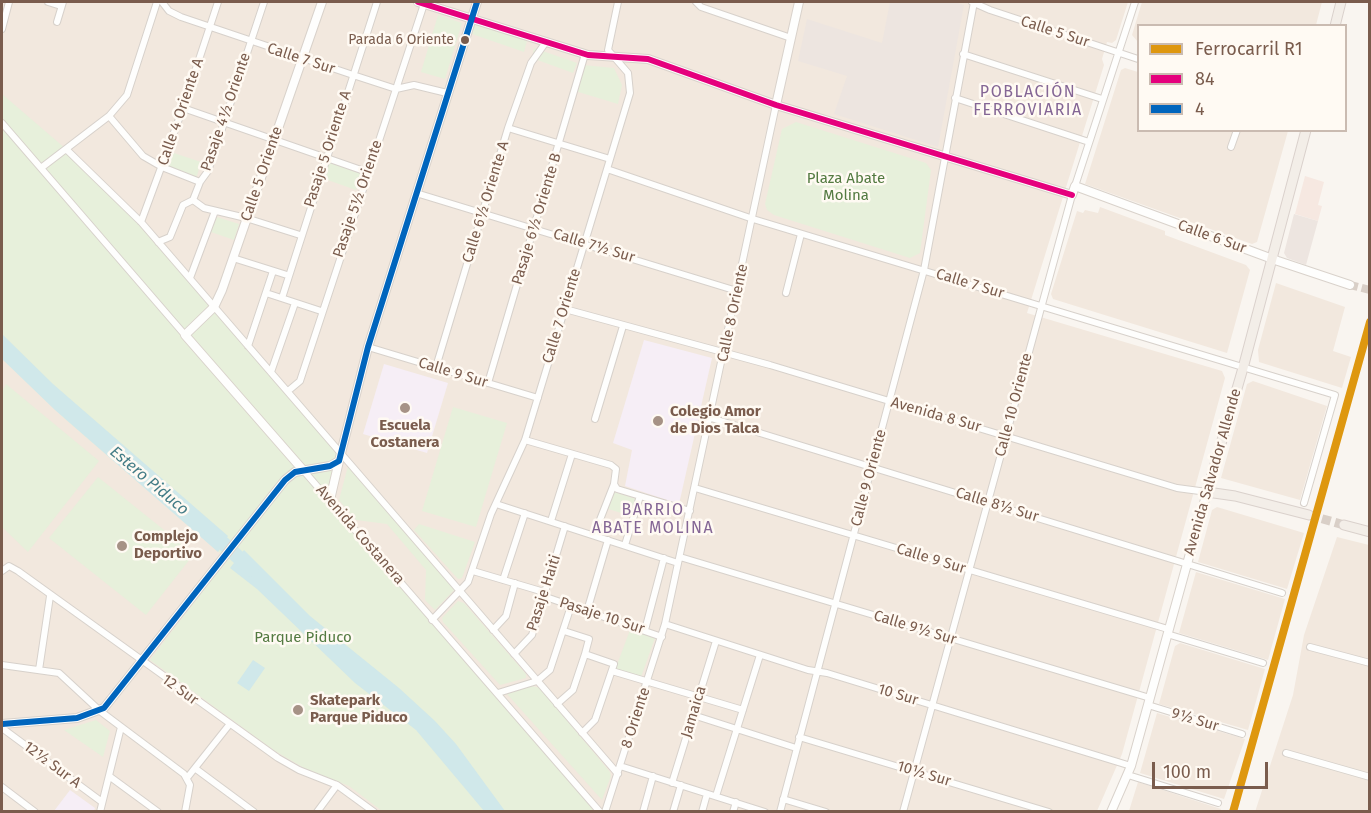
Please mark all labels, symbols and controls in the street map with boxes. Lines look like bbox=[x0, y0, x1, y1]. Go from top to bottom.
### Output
street label: Calle 5 Sur bbox=[1018, 12, 1092, 52]
legend bbox=[1137, 24, 1347, 132]
place label: Parada 6 Oriente bbox=[348, 32, 454, 48]
marker: Parada 6 Oriente bbox=[459, 34, 471, 46]
text: Ferrocarril R1 bbox=[1195, 38, 1303, 60]
street label: Calle 7 Sur bbox=[265, 40, 337, 78]
street label: Pasaje 4½ Oriente bbox=[197, 51, 255, 173]
street label: Calle 4 Oriente A bbox=[154, 56, 208, 168]
text: 84 bbox=[1195, 68, 1215, 90]
district label: POBLACIÓN FERROVIARIA bbox=[973, 83, 1083, 121]
street label: Pasaje 5 Oriente A bbox=[301, 88, 355, 210]
text: 4 bbox=[1195, 98, 1205, 120]
street label: Calle 5 Oriente bbox=[237, 124, 287, 224]
street label: Pasaje 5½ Oriente bbox=[329, 138, 387, 260]
street label: Calle 6½ Oriente A bbox=[459, 139, 513, 265]
street label: Pasaje 6½ Oriente B bbox=[508, 151, 566, 287]
park label: Plaza Abate Molina bbox=[807, 170, 885, 205]
street label: Calle 6 Sur bbox=[1175, 216, 1249, 258]
street label: Calle 7½ Sur bbox=[551, 225, 637, 267]
street label: Calle 8 Oriente bbox=[714, 262, 752, 364]
street label: Calle 7 Sur bbox=[934, 265, 1006, 303]
street label: Calle 7 Oriente bbox=[539, 266, 585, 366]
street label: Calle 10 Oriente bbox=[991, 351, 1037, 459]
street label: Calle 9 Sur bbox=[416, 354, 490, 392]
street label: Avenida Salvador Allende bbox=[1181, 386, 1245, 558]
street label: Avenida 8 Sur bbox=[889, 394, 983, 436]
marker: Escuela Costanera bbox=[398, 401, 412, 415]
place label: Colegio Amor de Dios Talca bbox=[670, 403, 761, 438]
marker: Colegio Amor de Dios Talca bbox=[651, 414, 665, 428]
place label: Escuela Costanera bbox=[371, 417, 439, 452]
street label: Calle 9 Oriente bbox=[847, 428, 891, 528]
water label: Estero Piduco bbox=[106, 442, 192, 520]
street label: Avenida Costanera bbox=[312, 482, 408, 588]
street label: Calle 8½ Sur bbox=[953, 484, 1041, 526]
district label: BARRIO ABATE MOLINA bbox=[592, 501, 714, 539]
place label: Complejo Deportivo bbox=[134, 528, 202, 563]
marker: Complejo Deportivo bbox=[115, 539, 129, 553]
street label: Calle 9 Sur bbox=[894, 540, 968, 578]
street label: Pasaje Haiti bbox=[523, 552, 565, 634]
street label: Pasaje 10 Sur bbox=[557, 594, 647, 638]
street label: Calle 9½ Sur bbox=[871, 607, 959, 649]
park label: Parque Piduco bbox=[254, 629, 352, 647]
street label: 12 Sur bbox=[158, 671, 202, 709]
street label: 10 Sur bbox=[876, 680, 920, 710]
street label: Jamaica bbox=[678, 684, 710, 740]
street label: 8 Oriente bbox=[618, 685, 654, 751]
place label: Skatepark Parque Piduco bbox=[310, 692, 408, 727]
marker: Skatepark Parque Piduco bbox=[291, 703, 305, 717]
street label: 9½ Sur bbox=[1169, 704, 1221, 736]
street label: 12½ Sur A bbox=[20, 738, 84, 792]
scale bar bbox=[1155, 750, 1270, 788]
street label: 10½ Sur bbox=[895, 757, 953, 791]
text: 100 m bbox=[1163, 761, 1211, 783]

